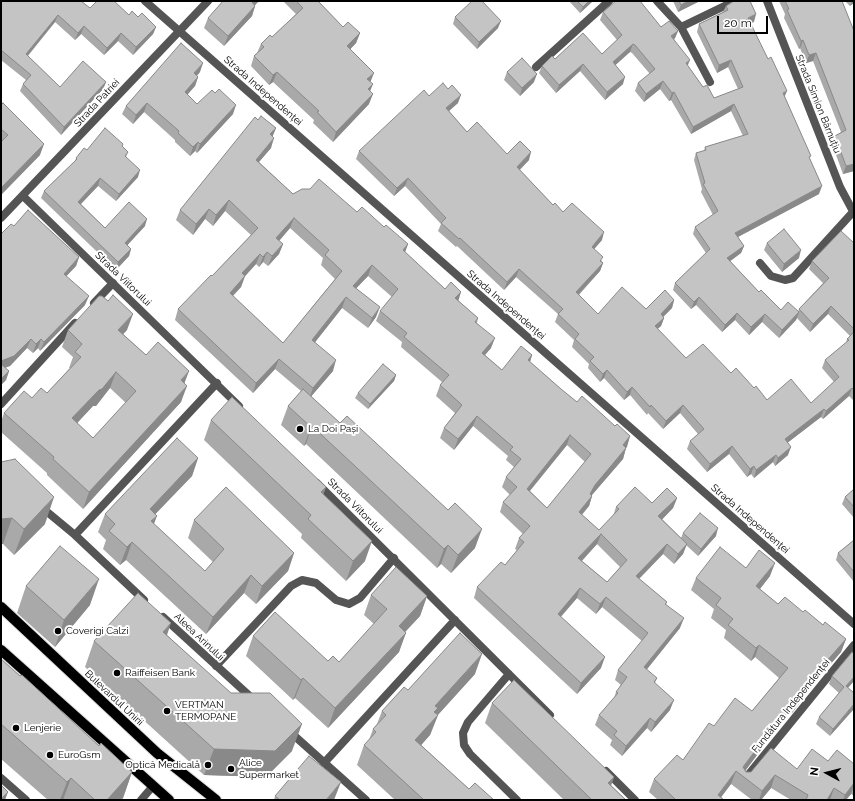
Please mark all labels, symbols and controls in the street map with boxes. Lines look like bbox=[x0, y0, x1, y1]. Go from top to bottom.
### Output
scale bar bbox=[719, 8, 770, 34]
text: 20 m bbox=[724, 16, 752, 30]
street label: Strada Simion Bărnuțiu bbox=[793, 53, 843, 155]
street label: Strada Independenței bbox=[221, 54, 305, 128]
street label: Strada Patriei bbox=[72, 77, 122, 129]
street label: Strada Viitorului bbox=[93, 249, 153, 309]
street label: Strada Independenței bbox=[464, 268, 548, 342]
place label: La Doi Pași bbox=[308, 423, 358, 435]
marker: La Doi Pași bbox=[295, 424, 305, 434]
street label: Strada Viitorului bbox=[325, 476, 385, 536]
street label: Strada Independenței bbox=[708, 482, 792, 556]
street label: Aleea Arinului bbox=[171, 611, 227, 663]
place label: Coverigi Calzi bbox=[66, 625, 128, 637]
marker: Coverigi Calzi bbox=[53, 626, 63, 636]
street label: Fundătura Independenței bbox=[749, 657, 833, 755]
place label: Raiffeisen Bank bbox=[125, 667, 195, 679]
street label: Bulevardul Unirii bbox=[82, 668, 146, 728]
marker: Raiffeisen Bank bbox=[112, 668, 122, 678]
place label: VERTMAN TERMOPANE bbox=[175, 699, 236, 722]
marker: VERTMAN TERMOPANE bbox=[162, 706, 172, 716]
place label: Lenjerie bbox=[24, 722, 61, 734]
marker: Lenjerie bbox=[11, 723, 21, 733]
place label: EuroGsm bbox=[58, 749, 100, 761]
marker: EuroGsm bbox=[45, 750, 55, 760]
north arrow bbox=[807, 753, 847, 793]
place label: Alice Supermarket bbox=[239, 757, 299, 780]
place label: Optică Medicală bbox=[125, 759, 200, 771]
marker: Optică Medicală bbox=[203, 760, 213, 770]
marker: Alice Supermarket bbox=[226, 764, 236, 774]
text: N bbox=[808, 767, 822, 776]

